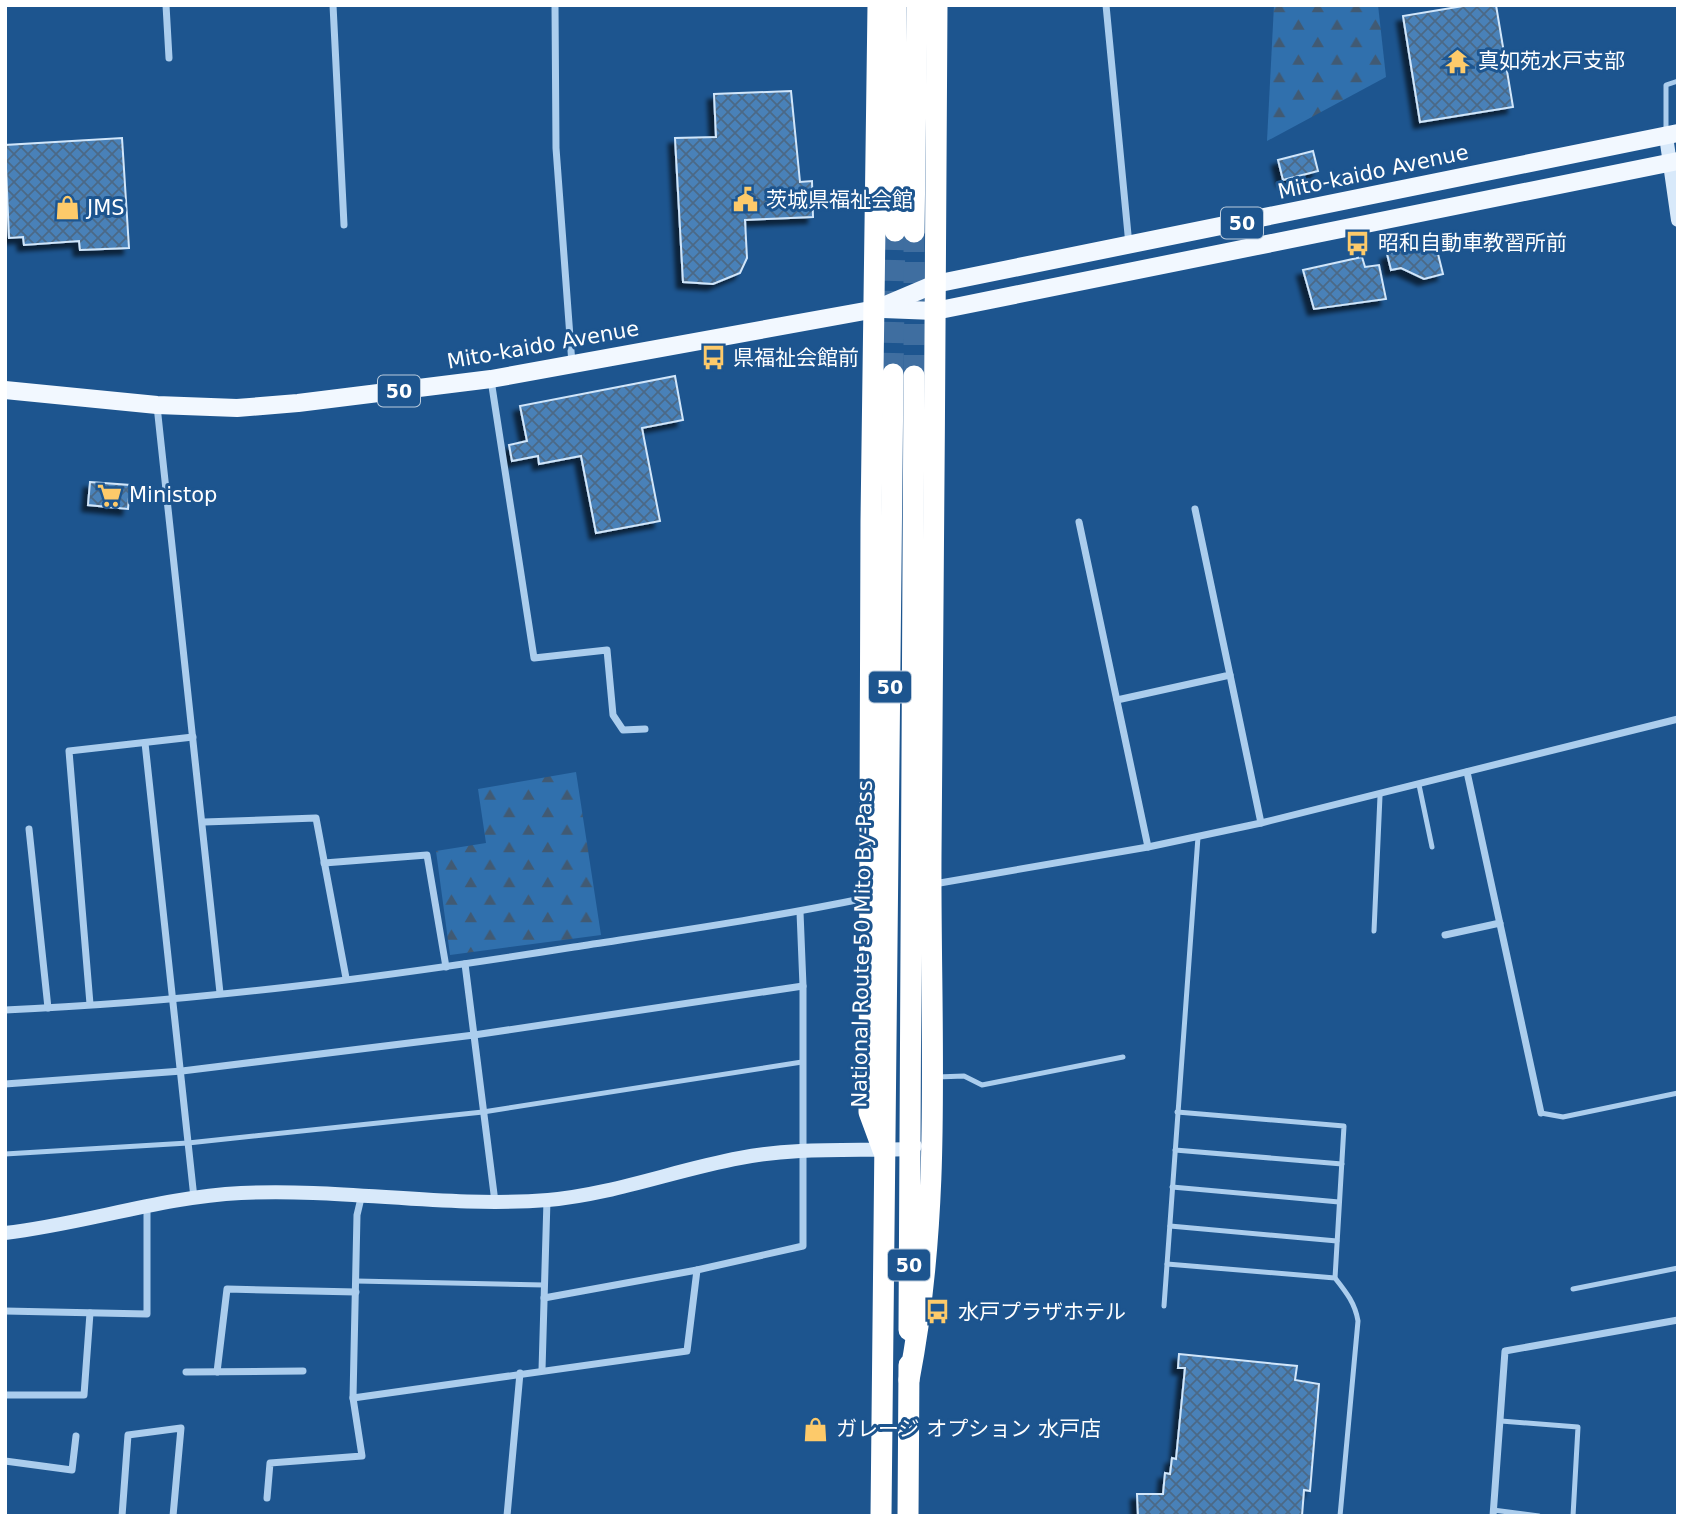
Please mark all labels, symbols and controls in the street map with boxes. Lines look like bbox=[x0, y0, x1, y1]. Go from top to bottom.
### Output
temple icon: 真如苑水戸支部 bbox=[1444, 47, 1472, 75]
place label: 真如苑水戸支部 bbox=[1478, 49, 1625, 73]
street label: Mito-kaido Avenue bbox=[1275, 140, 1471, 204]
public building icon: 茨城県福祉会館 bbox=[732, 186, 760, 214]
place label: 茨城県福祉会館 bbox=[766, 188, 913, 212]
shop icon: JMS bbox=[53, 194, 81, 222]
place label: JMS bbox=[85, 196, 125, 220]
road number: 50 bbox=[1221, 208, 1263, 238]
bus stop icon: 昭和自動車教習所前 bbox=[1344, 229, 1372, 257]
place label: 昭和自動車教習所前 bbox=[1378, 231, 1567, 255]
street label: Mito-kaido Avenue bbox=[445, 316, 641, 374]
bus stop icon: 県福祉会館前 bbox=[699, 344, 727, 372]
place label: 県福祉会館前 bbox=[733, 346, 859, 370]
road number: 50 bbox=[378, 376, 420, 406]
supermarket icon: Ministop bbox=[95, 481, 123, 509]
place label: Ministop bbox=[129, 483, 217, 507]
road number: 50 bbox=[869, 672, 911, 702]
street label: National Route 50 Mito By-Pass bbox=[847, 780, 877, 1108]
road number: 50 bbox=[888, 1250, 930, 1280]
bus stop icon: 水戸プラザホテル bbox=[924, 1298, 952, 1326]
place label: 水戸プラザホテル bbox=[958, 1300, 1126, 1324]
shop icon: ガレージ オプション 水戸店 bbox=[802, 1415, 830, 1443]
place label: ガレージ オプション 水戸店 bbox=[836, 1417, 1101, 1441]

